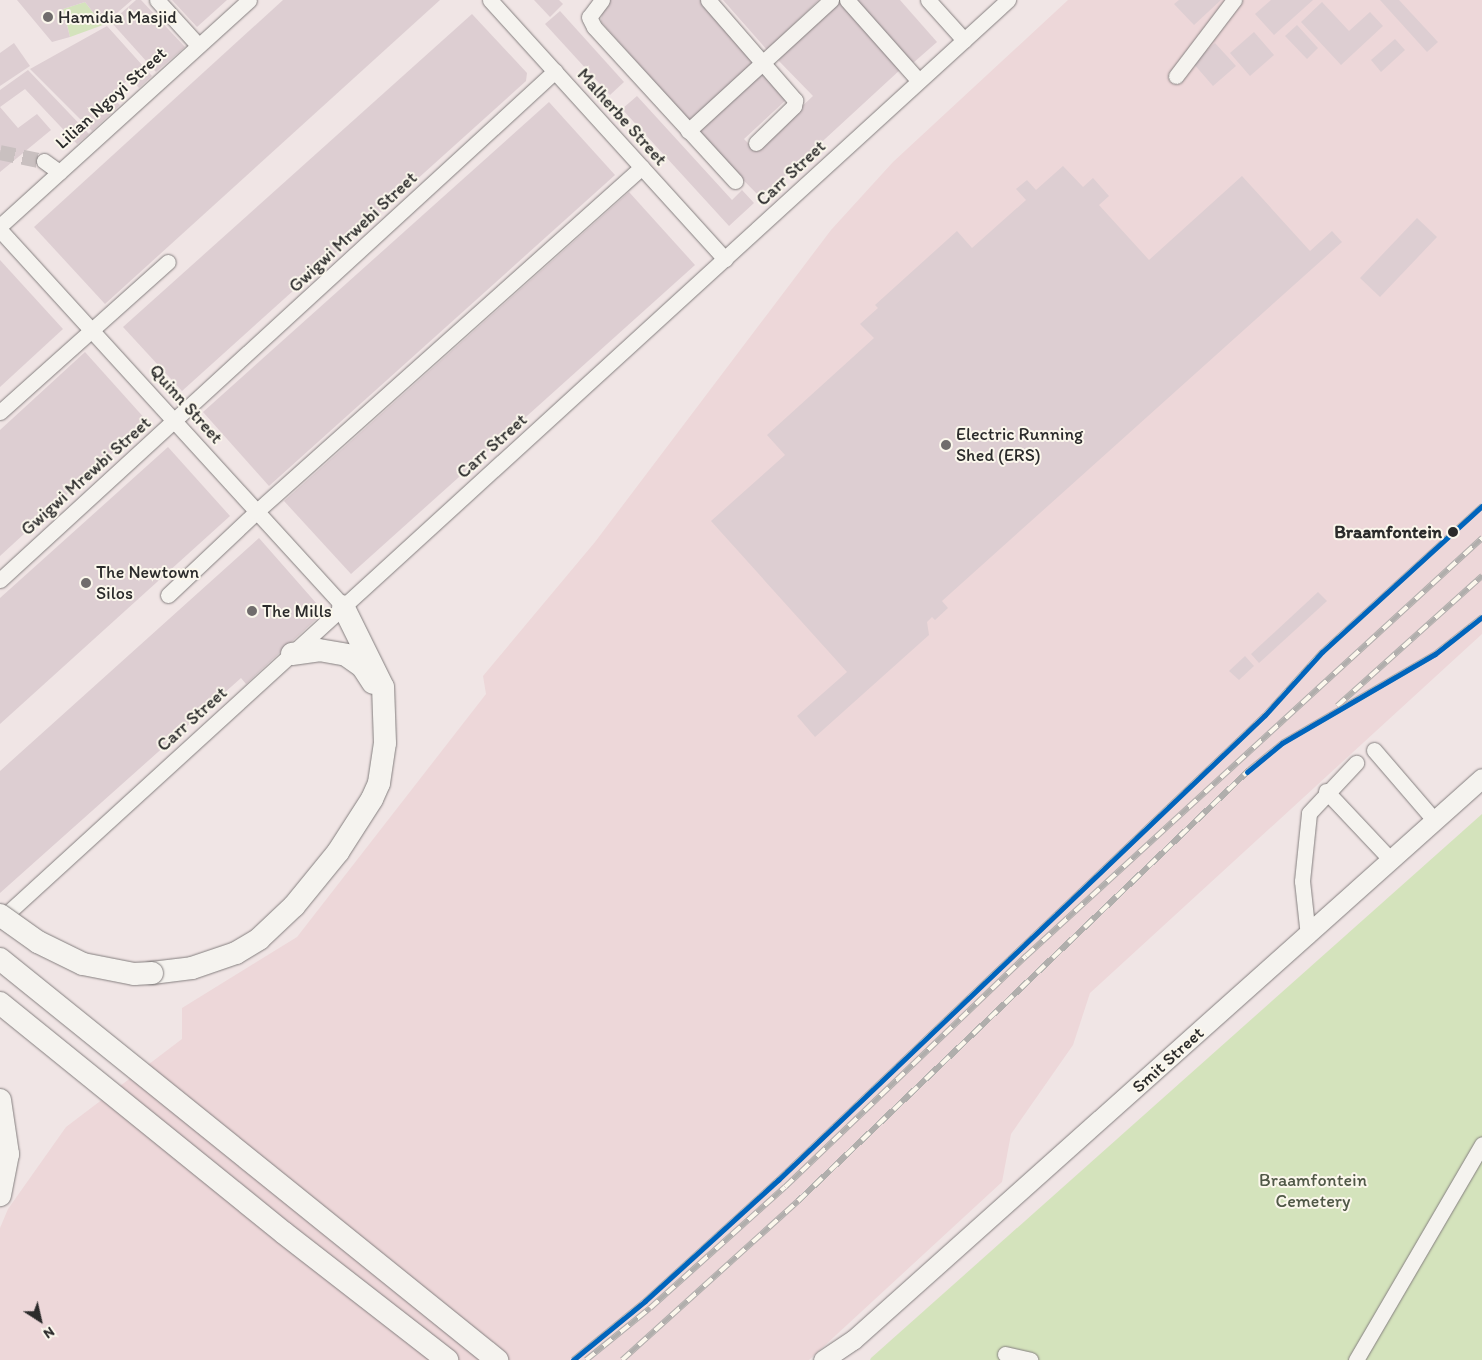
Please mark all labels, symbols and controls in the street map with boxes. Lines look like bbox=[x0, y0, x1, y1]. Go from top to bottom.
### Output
place label: Hamidia Masjid bbox=[58, 6, 178, 28]
marker: Hamidia Masjid bbox=[42, 11, 54, 23]
street label: Lilian Ngoyi Street bbox=[51, 43, 171, 153]
street label: Malherbe Street bbox=[573, 64, 671, 170]
street label: Carr Street bbox=[752, 136, 830, 210]
street label: Gwigwi Mrwebi Street bbox=[285, 167, 421, 297]
street label: Quinn Street bbox=[145, 360, 227, 448]
street label: Carr Street bbox=[453, 409, 531, 483]
street label: Gwigwi Mrewbi Street bbox=[17, 412, 155, 540]
place label: Electric Running Shed (ERS) bbox=[956, 424, 1083, 466]
marker: Electric Running Shed (ERS) bbox=[940, 439, 952, 451]
place label: Braamfontein bbox=[1334, 521, 1442, 543]
marker: Braamfontein bbox=[1446, 525, 1460, 539]
place label: The Newtown Silos bbox=[96, 562, 200, 604]
marker: The Newtown Silos bbox=[80, 577, 92, 589]
place label: The Mills bbox=[262, 600, 331, 622]
marker: The Mills bbox=[246, 605, 258, 617]
street label: Carr Street bbox=[153, 682, 231, 756]
street label: Smit Street bbox=[1128, 1022, 1208, 1098]
park label: Braamfontein Cemetery bbox=[1259, 1170, 1367, 1212]
north arrow bbox=[15, 1295, 65, 1345]
text: N bbox=[40, 1323, 58, 1342]

